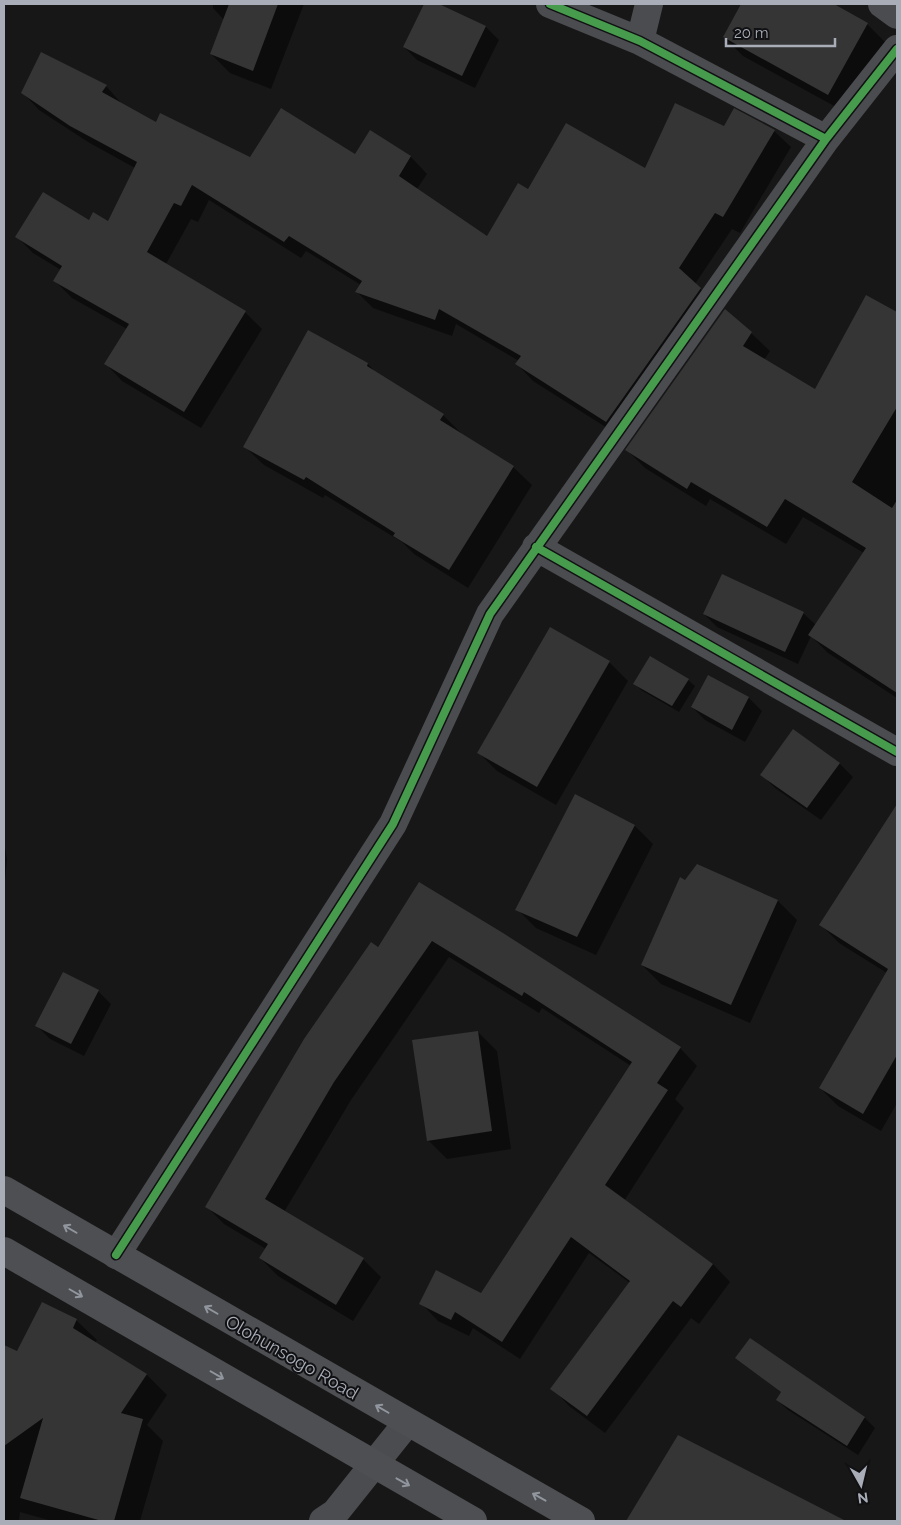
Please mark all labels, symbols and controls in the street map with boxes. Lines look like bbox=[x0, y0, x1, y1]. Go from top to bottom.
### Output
scale bar bbox=[726, 15, 835, 47]
text: 20 m bbox=[734, 24, 769, 42]
one-way arrow bbox=[64, 1223, 78, 1233]
one-way arrow bbox=[68, 1289, 83, 1298]
one-way arrow bbox=[203, 1305, 218, 1315]
street label: Olohunsogo Road bbox=[222, 1310, 362, 1404]
one-way arrow bbox=[209, 1370, 223, 1380]
one-way arrow bbox=[375, 1403, 390, 1413]
north arrow bbox=[836, 1460, 886, 1510]
one-way arrow bbox=[395, 1478, 410, 1487]
text: N bbox=[856, 1489, 869, 1507]
one-way arrow bbox=[532, 1492, 546, 1502]

